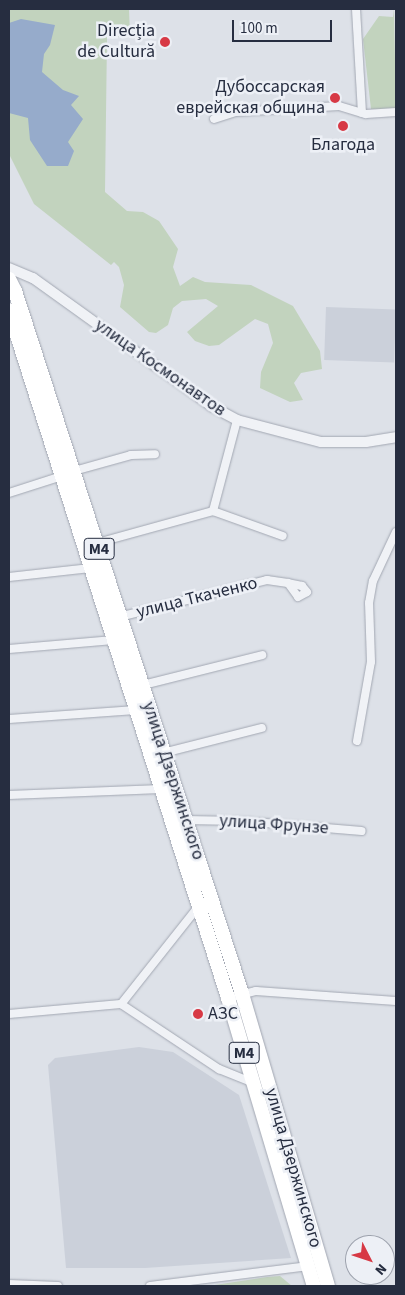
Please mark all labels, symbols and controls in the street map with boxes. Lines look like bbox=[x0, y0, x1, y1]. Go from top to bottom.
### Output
scale bar bbox=[235, 10, 335, 42]
text: 100 m bbox=[240, 18, 278, 39]
place label: Direcția de Cultură bbox=[77, 21, 155, 64]
marker: Direcția de Cultură bbox=[159, 36, 171, 48]
place label: Дубоссарская еврейская община bbox=[176, 77, 325, 120]
marker: Дубоссарская еврейская община bbox=[329, 92, 341, 104]
marker: Благода bbox=[337, 120, 349, 132]
place label: Благода bbox=[311, 134, 375, 156]
street label: улица Космонавтов bbox=[90, 315, 230, 421]
road number: M4 bbox=[83, 536, 115, 562]
street label: улица Ткаченко bbox=[134, 573, 260, 623]
street label: улица Дзержинского bbox=[137, 699, 209, 863]
street label: улица Фрунзе bbox=[219, 810, 329, 840]
place label: АЗС bbox=[208, 1003, 238, 1025]
marker: АЗС bbox=[192, 1008, 204, 1020]
road number: M4 bbox=[228, 1040, 260, 1066]
street label: улица Дзержинского bbox=[260, 1086, 326, 1250]
north arrow bbox=[345, 1235, 395, 1285]
text: N bbox=[370, 1259, 391, 1279]

